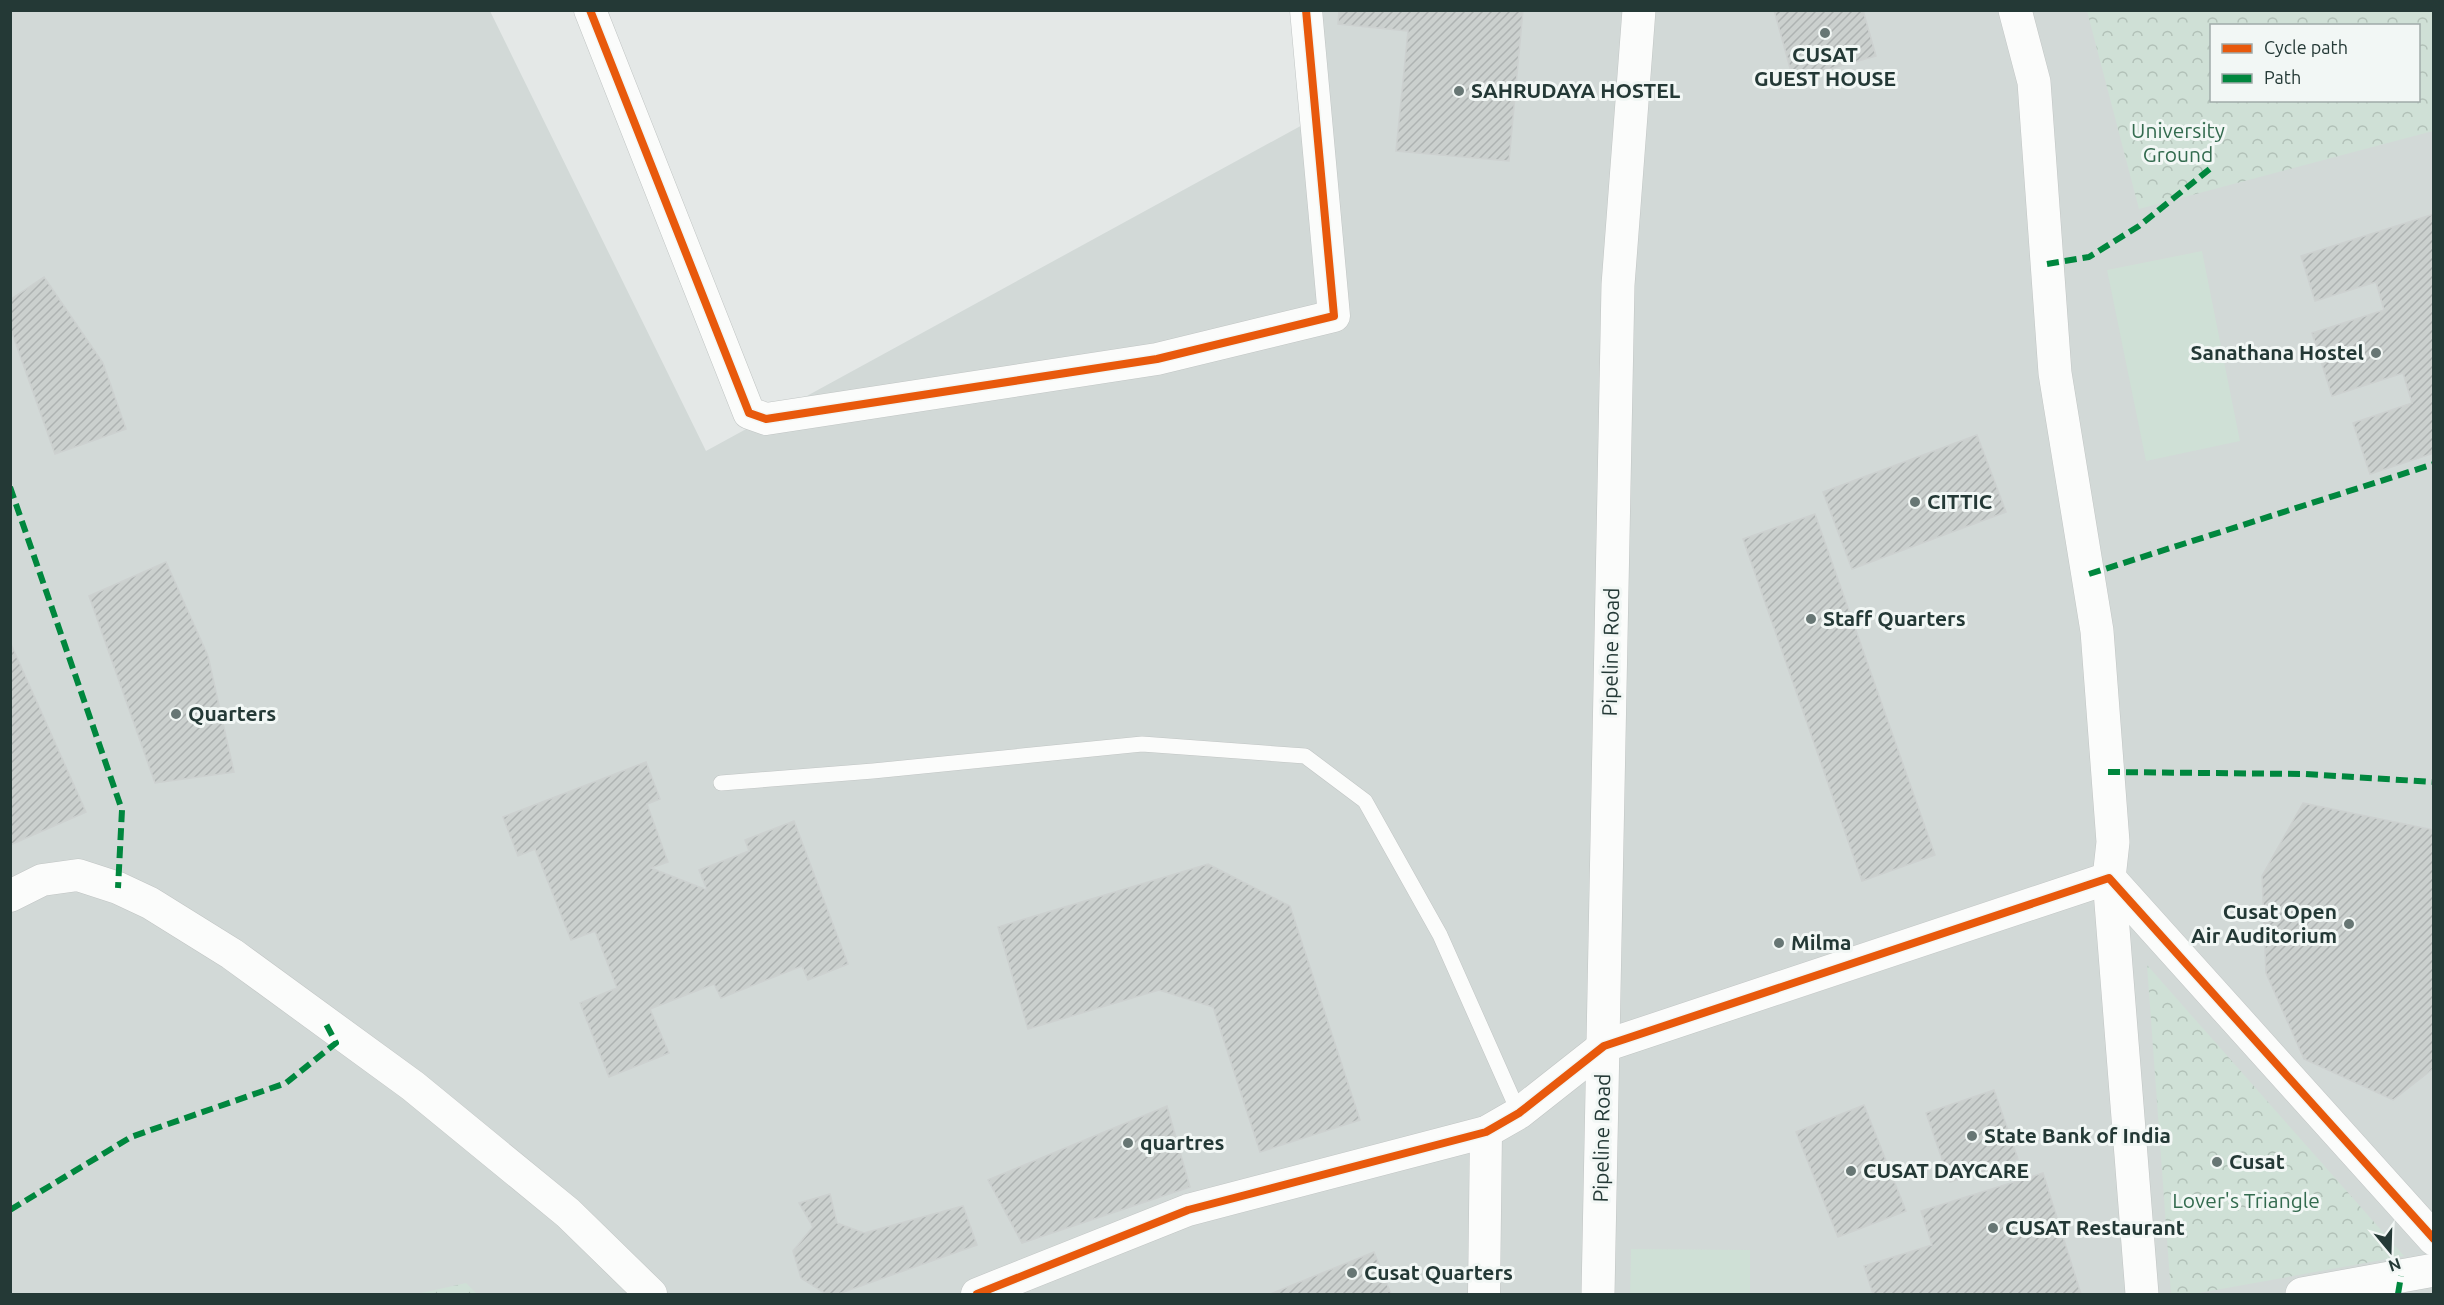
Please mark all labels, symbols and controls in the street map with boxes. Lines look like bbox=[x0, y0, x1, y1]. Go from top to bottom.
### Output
legend bbox=[2210, 24, 2420, 102]
marker: CUSAT GUEST HOUSE bbox=[1818, 26, 1832, 40]
text: Cycle path bbox=[2264, 37, 2348, 57]
place label: CUSAT GUEST HOUSE bbox=[1754, 42, 1896, 90]
text: Path bbox=[2264, 67, 2301, 87]
place label: SAHRUDAYA HOSTEL bbox=[1471, 78, 1681, 102]
marker: SAHRUDAYA HOSTEL bbox=[1452, 84, 1466, 98]
park label: University Ground bbox=[2131, 118, 2225, 166]
place label: Sanathana Hostel bbox=[2190, 340, 2364, 364]
marker: Sanathana Hostel bbox=[2369, 346, 2383, 360]
place label: CITTIC bbox=[1927, 489, 1992, 513]
marker: CITTIC bbox=[1908, 495, 1922, 509]
street label: Pipeline Road bbox=[1597, 587, 1623, 717]
place label: Staff Quarters bbox=[1823, 606, 1966, 630]
marker: Staff Quarters bbox=[1804, 612, 1818, 626]
place label: Quarters bbox=[188, 701, 276, 725]
marker: Quarters bbox=[169, 707, 183, 721]
place label: Cusat Open Air Auditorium bbox=[2191, 899, 2337, 947]
marker: Cusat Open Air Auditorium bbox=[2342, 917, 2356, 931]
place label: Milma bbox=[1791, 930, 1851, 954]
marker: Milma bbox=[1772, 936, 1786, 950]
street label: Pipeline Road bbox=[1588, 1073, 1614, 1203]
place label: State Bank of India bbox=[1984, 1123, 2171, 1147]
marker: State Bank of India bbox=[1965, 1129, 1979, 1143]
place label: quartres bbox=[1140, 1130, 1225, 1154]
marker: quartres bbox=[1121, 1136, 1135, 1150]
place label: Cusat bbox=[2229, 1149, 2285, 1173]
marker: Cusat bbox=[2210, 1155, 2224, 1169]
place label: CUSAT DAYCARE bbox=[1863, 1158, 2029, 1182]
marker: CUSAT DAYCARE bbox=[1844, 1164, 1858, 1178]
park label: Lover's Triangle bbox=[2172, 1188, 2320, 1212]
place label: CUSAT Restaurant bbox=[2005, 1215, 2185, 1239]
marker: CUSAT Restaurant bbox=[1986, 1221, 2000, 1235]
north arrow bbox=[2360, 1221, 2420, 1281]
text: N bbox=[2386, 1255, 2403, 1276]
place label: Cusat Quarters bbox=[1364, 1260, 1513, 1284]
marker: Cusat Quarters bbox=[1345, 1266, 1359, 1280]

